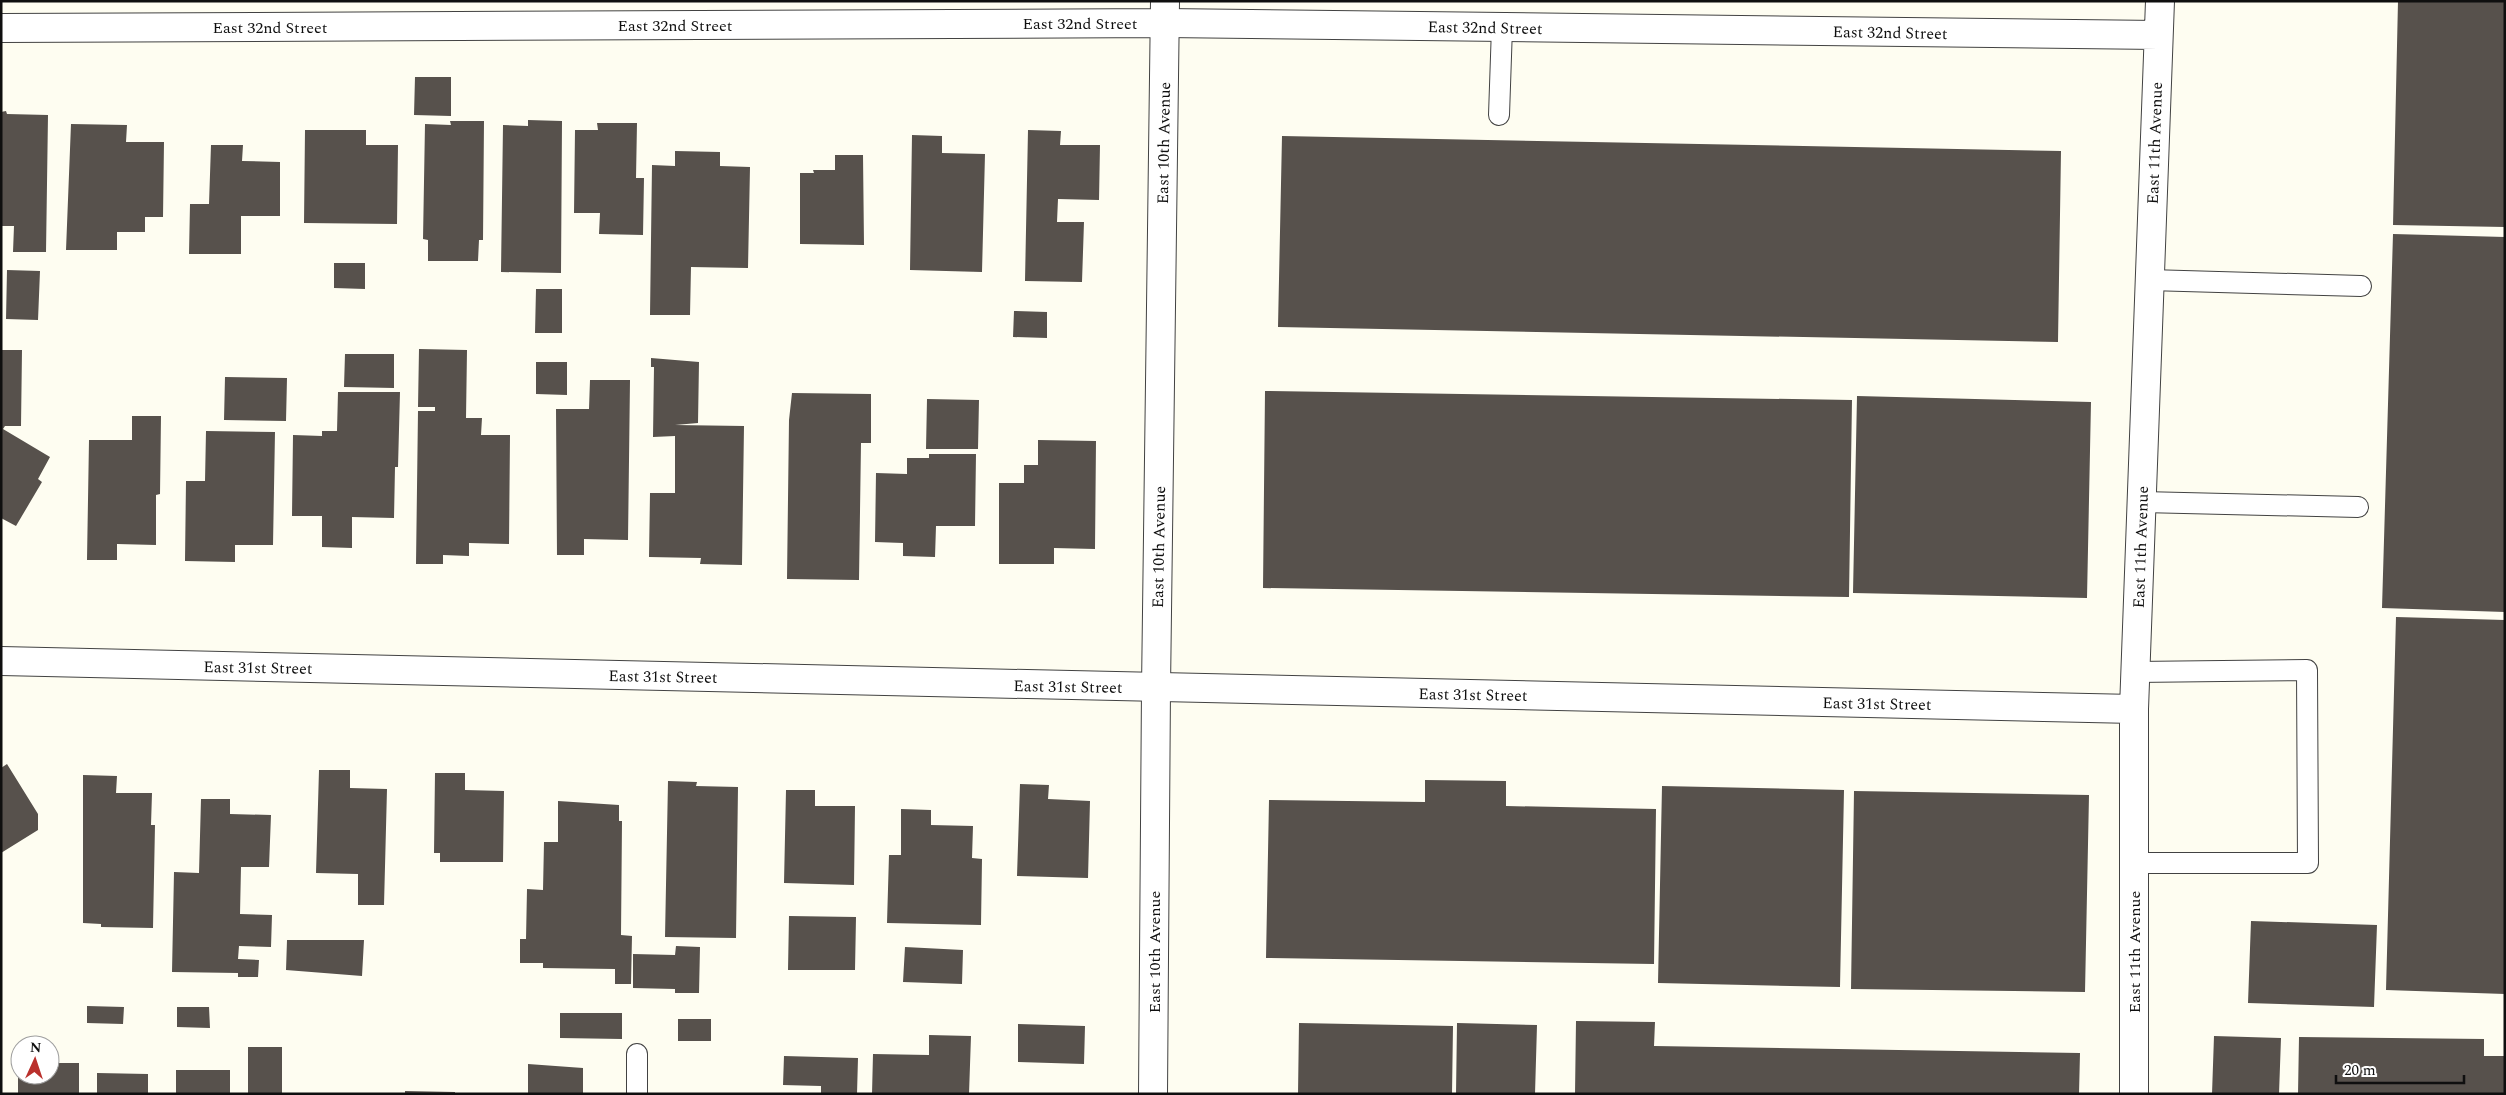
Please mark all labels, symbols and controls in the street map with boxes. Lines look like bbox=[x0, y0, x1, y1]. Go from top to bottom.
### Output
street label: East 32nd Street bbox=[1023, 12, 1138, 36]
street label: East 32nd Street bbox=[618, 14, 733, 38]
street label: East 32nd Street bbox=[1427, 15, 1543, 41]
street label: East 32nd Street bbox=[213, 16, 328, 40]
street label: East 32nd Street bbox=[1832, 20, 1948, 46]
street label: East 11th Avenue bbox=[2141, 81, 2169, 205]
street label: East 10th Avenue bbox=[1151, 82, 1177, 204]
street label: East 11th Avenue bbox=[2127, 485, 2155, 609]
street label: East 10th Avenue bbox=[1146, 486, 1172, 608]
street label: East 31st Street bbox=[203, 655, 313, 681]
street label: East 31st Street bbox=[608, 664, 718, 690]
street label: East 31st Street bbox=[1013, 674, 1123, 700]
street label: East 31st Street bbox=[1418, 682, 1528, 708]
street label: East 31st Street bbox=[1822, 691, 1932, 717]
street label: East 10th Avenue bbox=[1143, 891, 1167, 1013]
street label: East 11th Avenue bbox=[2123, 891, 2147, 1013]
north arrow bbox=[10, 1035, 60, 1085]
text: N bbox=[29, 1037, 42, 1058]
scale bar bbox=[2336, 1052, 2464, 1084]
text: 20 m bbox=[2344, 1059, 2376, 1082]

